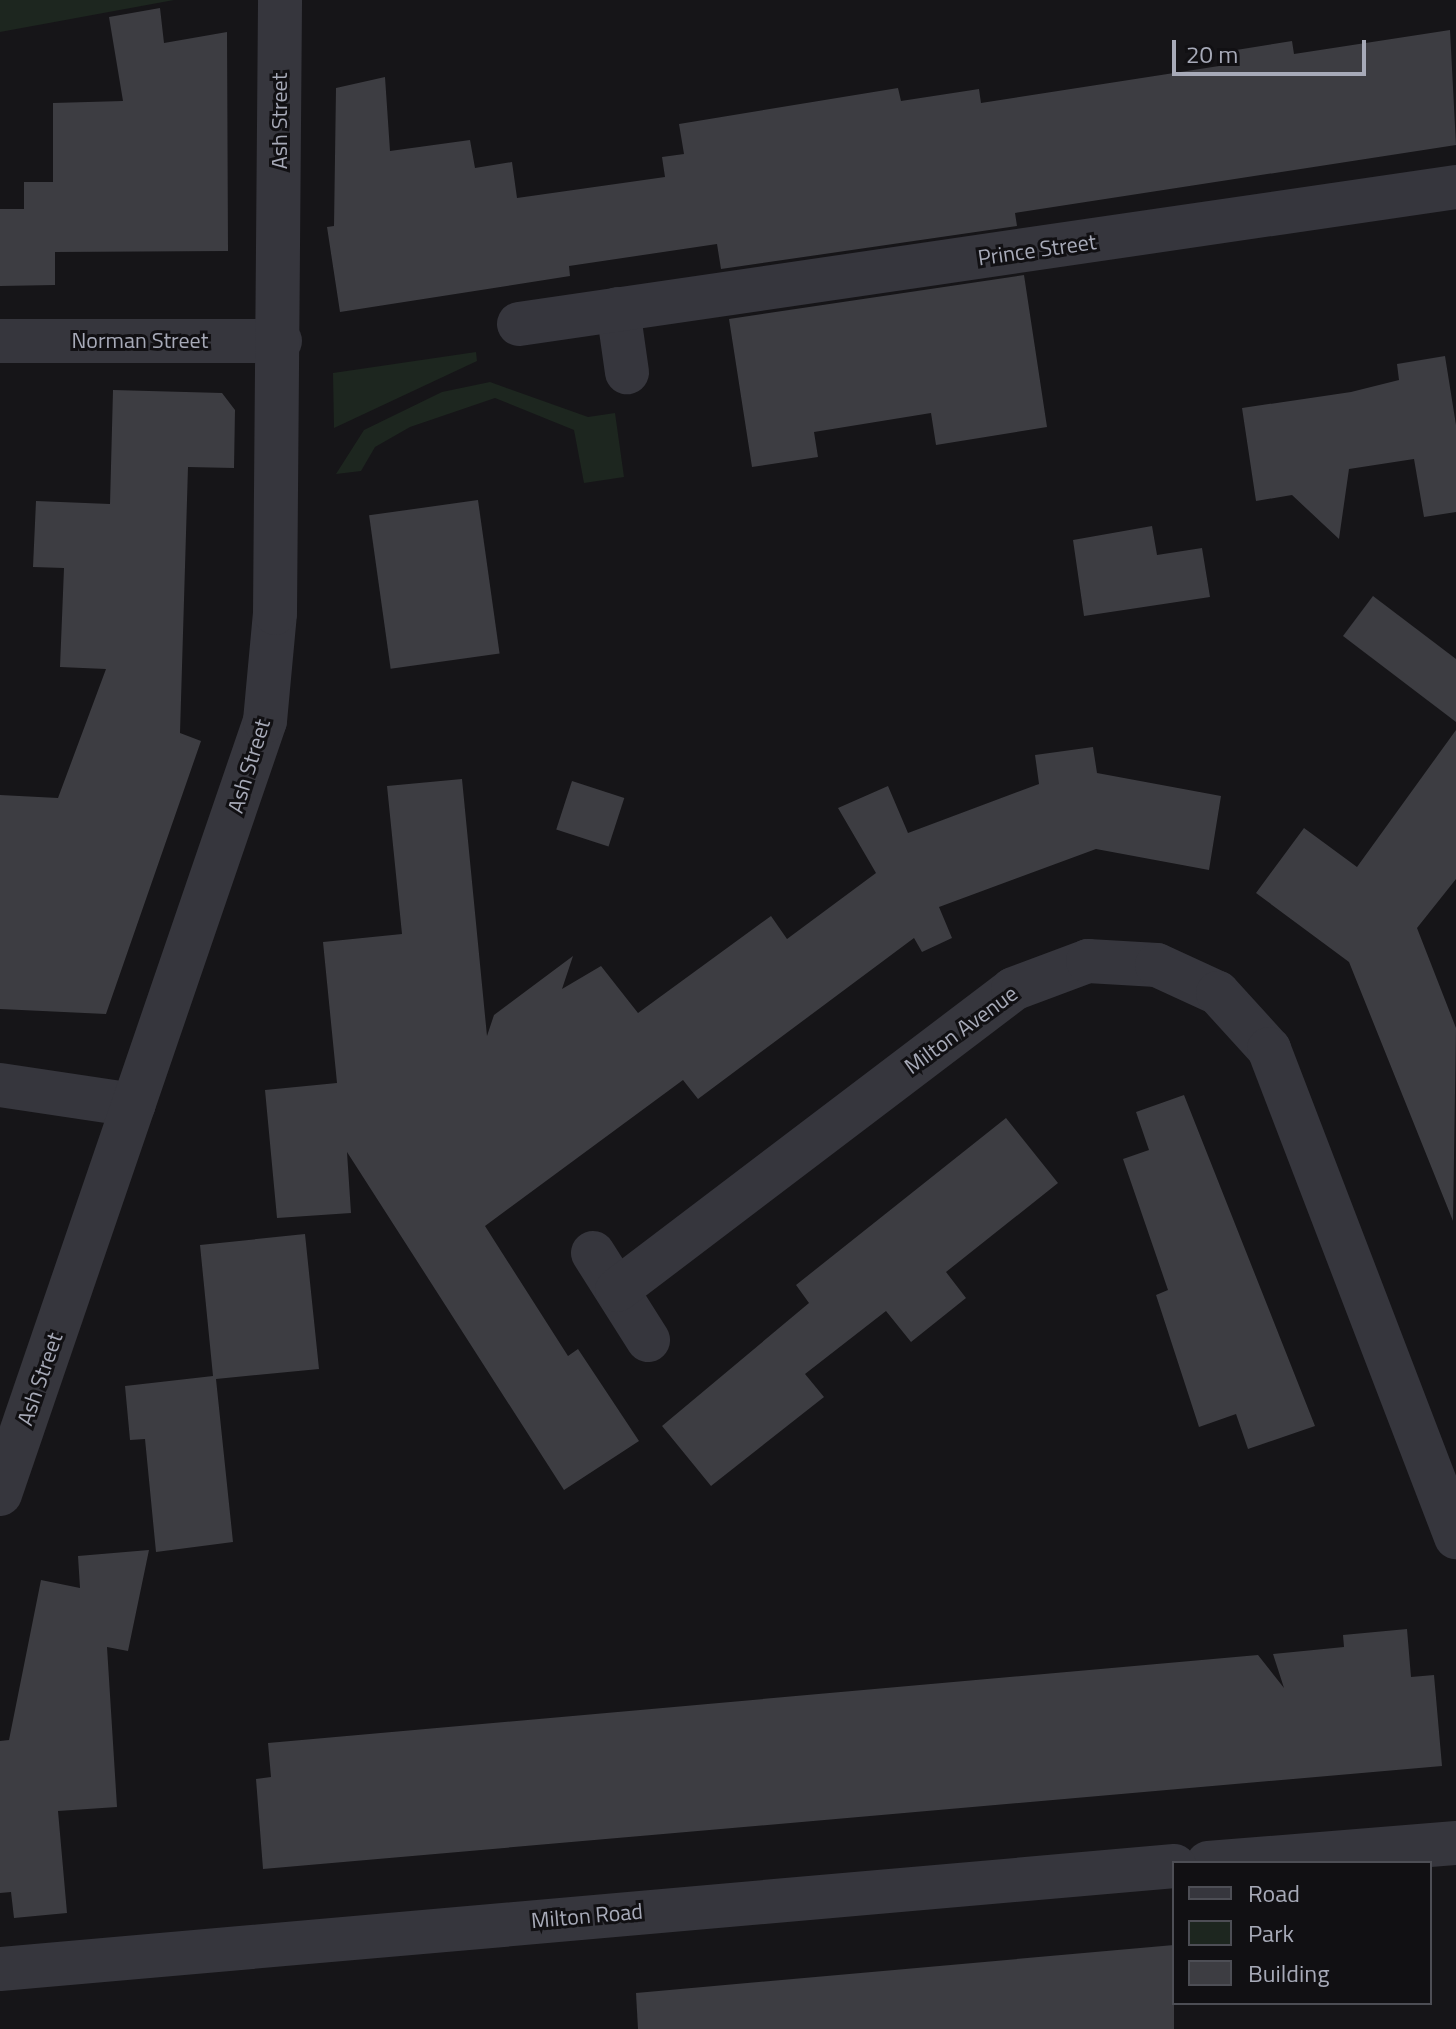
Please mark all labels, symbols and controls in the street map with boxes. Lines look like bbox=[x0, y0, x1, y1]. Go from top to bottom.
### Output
scale bar bbox=[1176, 24, 1370, 74]
text: 20 m bbox=[1186, 36, 1238, 72]
street label: Ash Street bbox=[267, 73, 293, 169]
street label: Prince Street bbox=[976, 229, 1098, 271]
street label: Norman Street bbox=[72, 328, 208, 354]
street label: Ash Street bbox=[222, 716, 276, 816]
street label: Milton Avenue bbox=[899, 980, 1023, 1080]
street label: Ash Street bbox=[12, 1329, 68, 1429]
legend bbox=[1172, 1861, 1432, 2005]
text: Road bbox=[1248, 1875, 1300, 1911]
street label: Milton Road bbox=[530, 1898, 644, 1934]
text: Park bbox=[1248, 1915, 1294, 1951]
text: Building bbox=[1248, 1955, 1330, 1991]

